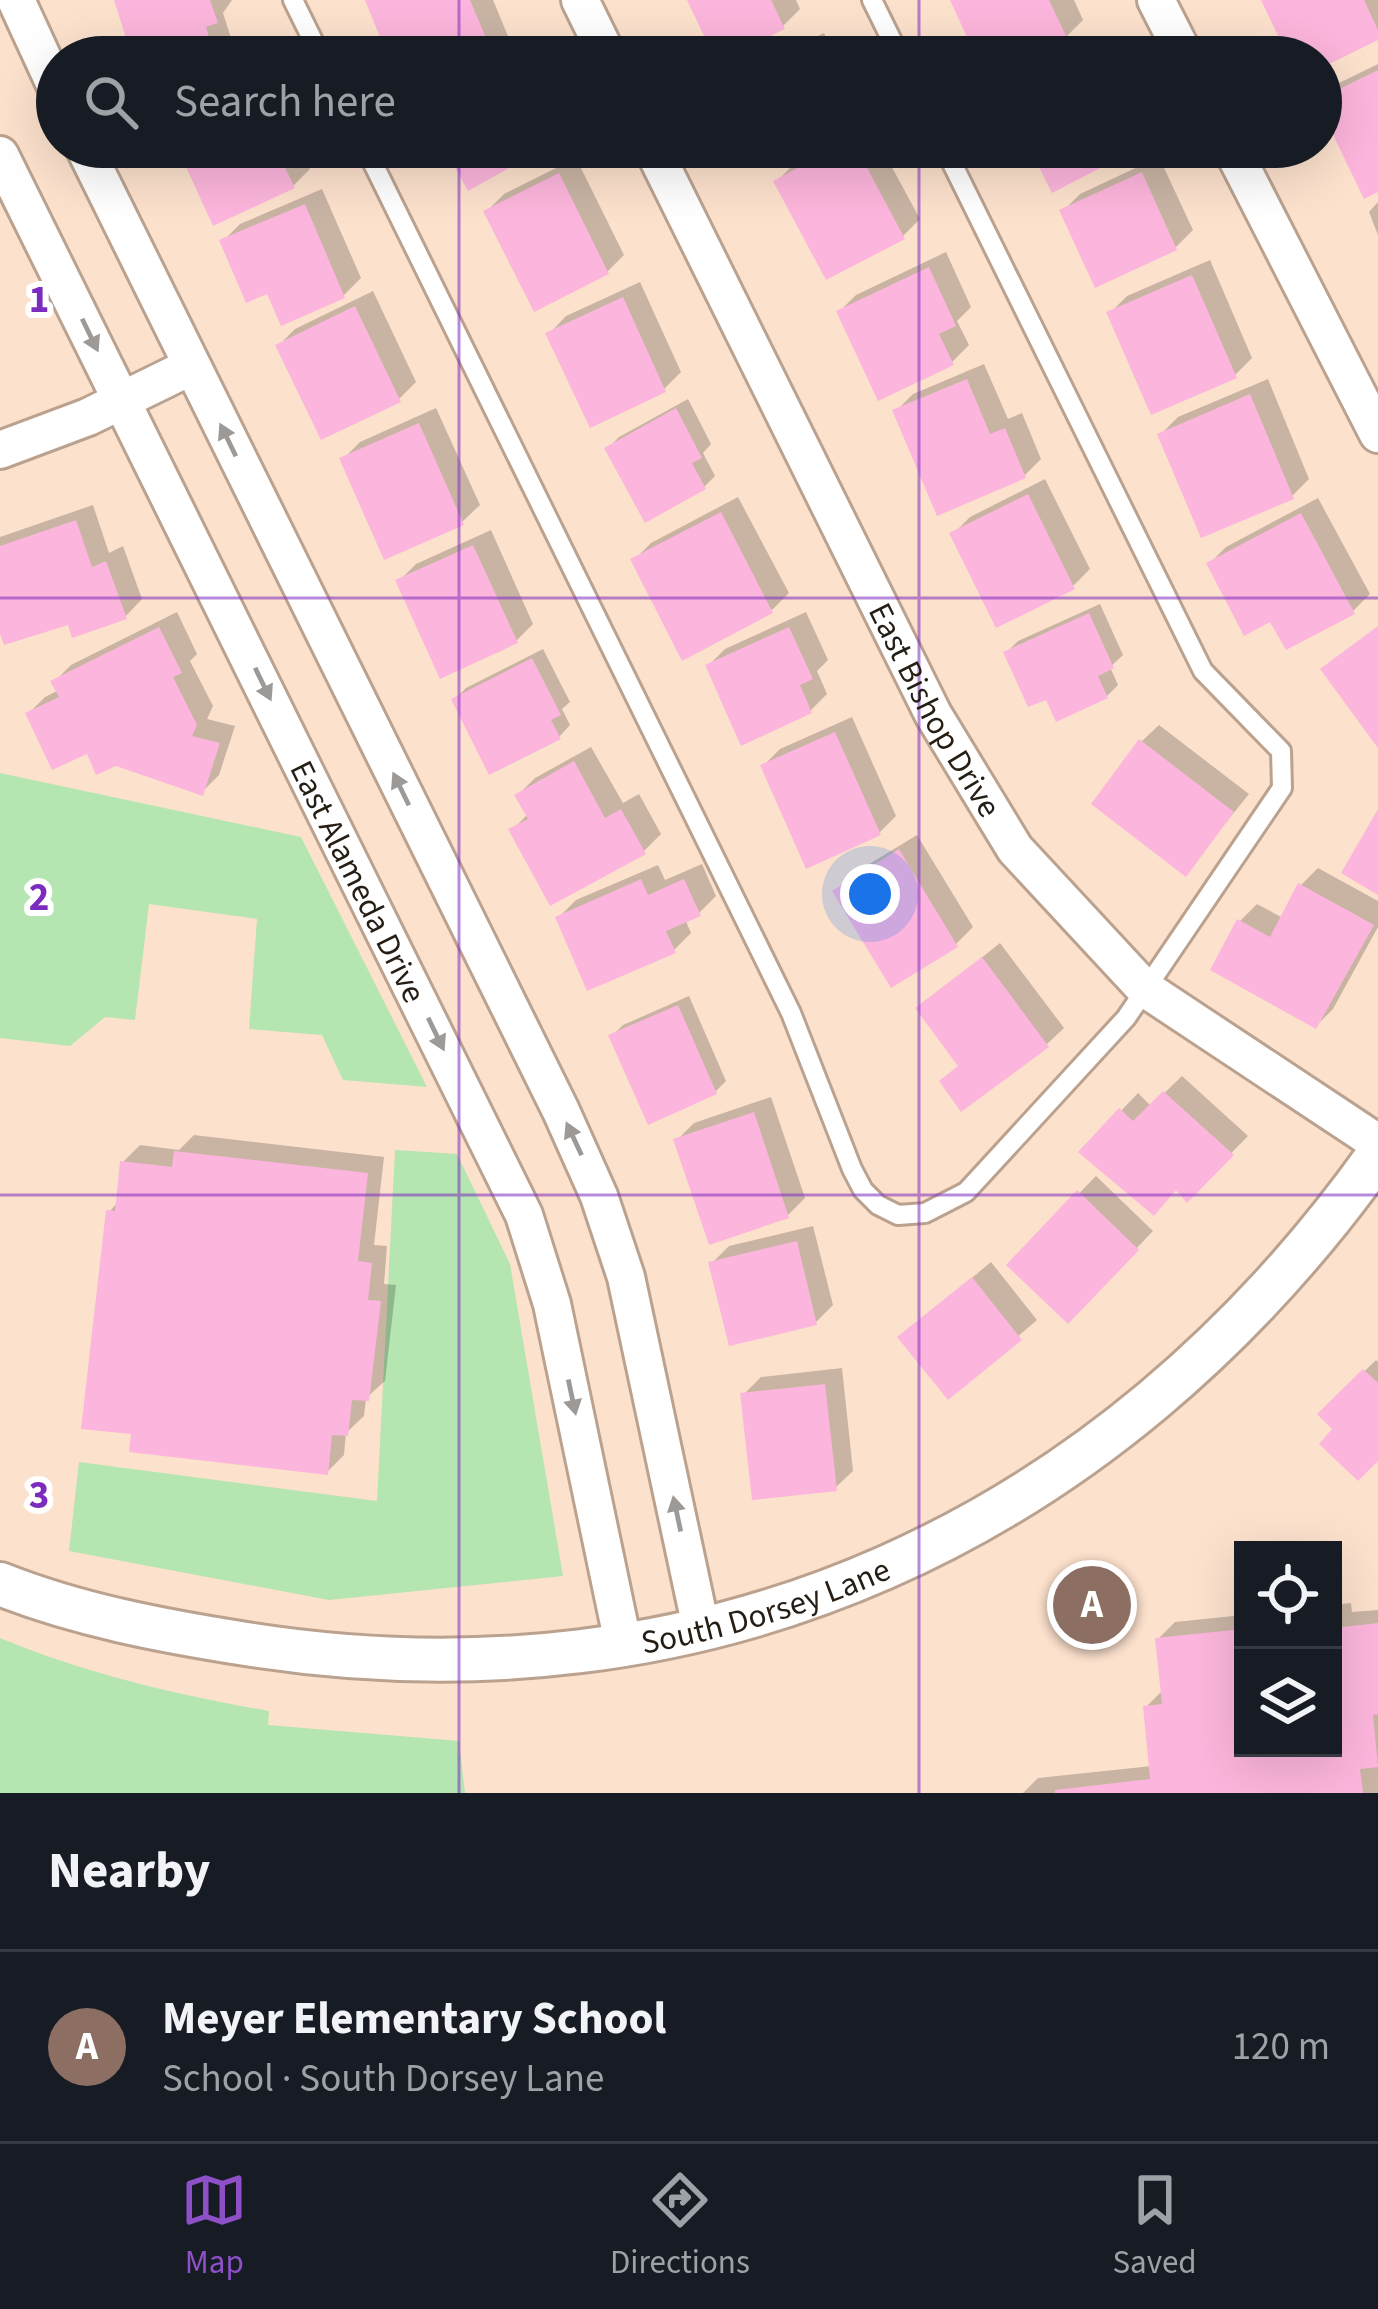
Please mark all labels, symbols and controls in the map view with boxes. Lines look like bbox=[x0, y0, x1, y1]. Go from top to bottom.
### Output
search box bbox=[36, 36, 1342, 168]
icon: search bbox=[78, 69, 144, 135]
text: Search here bbox=[174, 70, 396, 134]
text: 1 bbox=[29, 272, 49, 328]
one-way arrow bbox=[79, 318, 99, 352]
one-way arrow bbox=[219, 423, 239, 457]
street label: East Bishop Drive bbox=[856, 595, 1012, 827]
one-way arrow bbox=[252, 667, 272, 702]
street label: East Alameda Drive bbox=[278, 753, 437, 1011]
one-way arrow bbox=[392, 772, 412, 806]
your location bbox=[840, 864, 900, 924]
text: 2 bbox=[29, 870, 49, 926]
one-way arrow bbox=[425, 1017, 445, 1051]
one-way arrow bbox=[564, 1121, 584, 1156]
one-way arrow bbox=[563, 1379, 582, 1416]
text: 3 bbox=[29, 1468, 49, 1524]
one-way arrow bbox=[667, 1494, 686, 1532]
map controls bbox=[1234, 1541, 1342, 1757]
button: locate bbox=[1234, 1541, 1342, 1649]
street label: South Dorsey Lane bbox=[637, 1546, 898, 1667]
pin: A bbox=[1053, 1560, 1131, 1650]
button: layers bbox=[1234, 1649, 1342, 1757]
text: Nearby bbox=[48, 1835, 210, 1907]
text: Meyer Elementary School bbox=[162, 1987, 666, 2051]
text: A bbox=[76, 2019, 98, 2075]
text: 120 m bbox=[1232, 2019, 1330, 2075]
text: School · South Dorsey Lane bbox=[162, 2051, 604, 2107]
tab: Map bbox=[181, 2167, 247, 2286]
tab: Directions bbox=[610, 2167, 750, 2286]
tab: Saved bbox=[1112, 2167, 1197, 2286]

